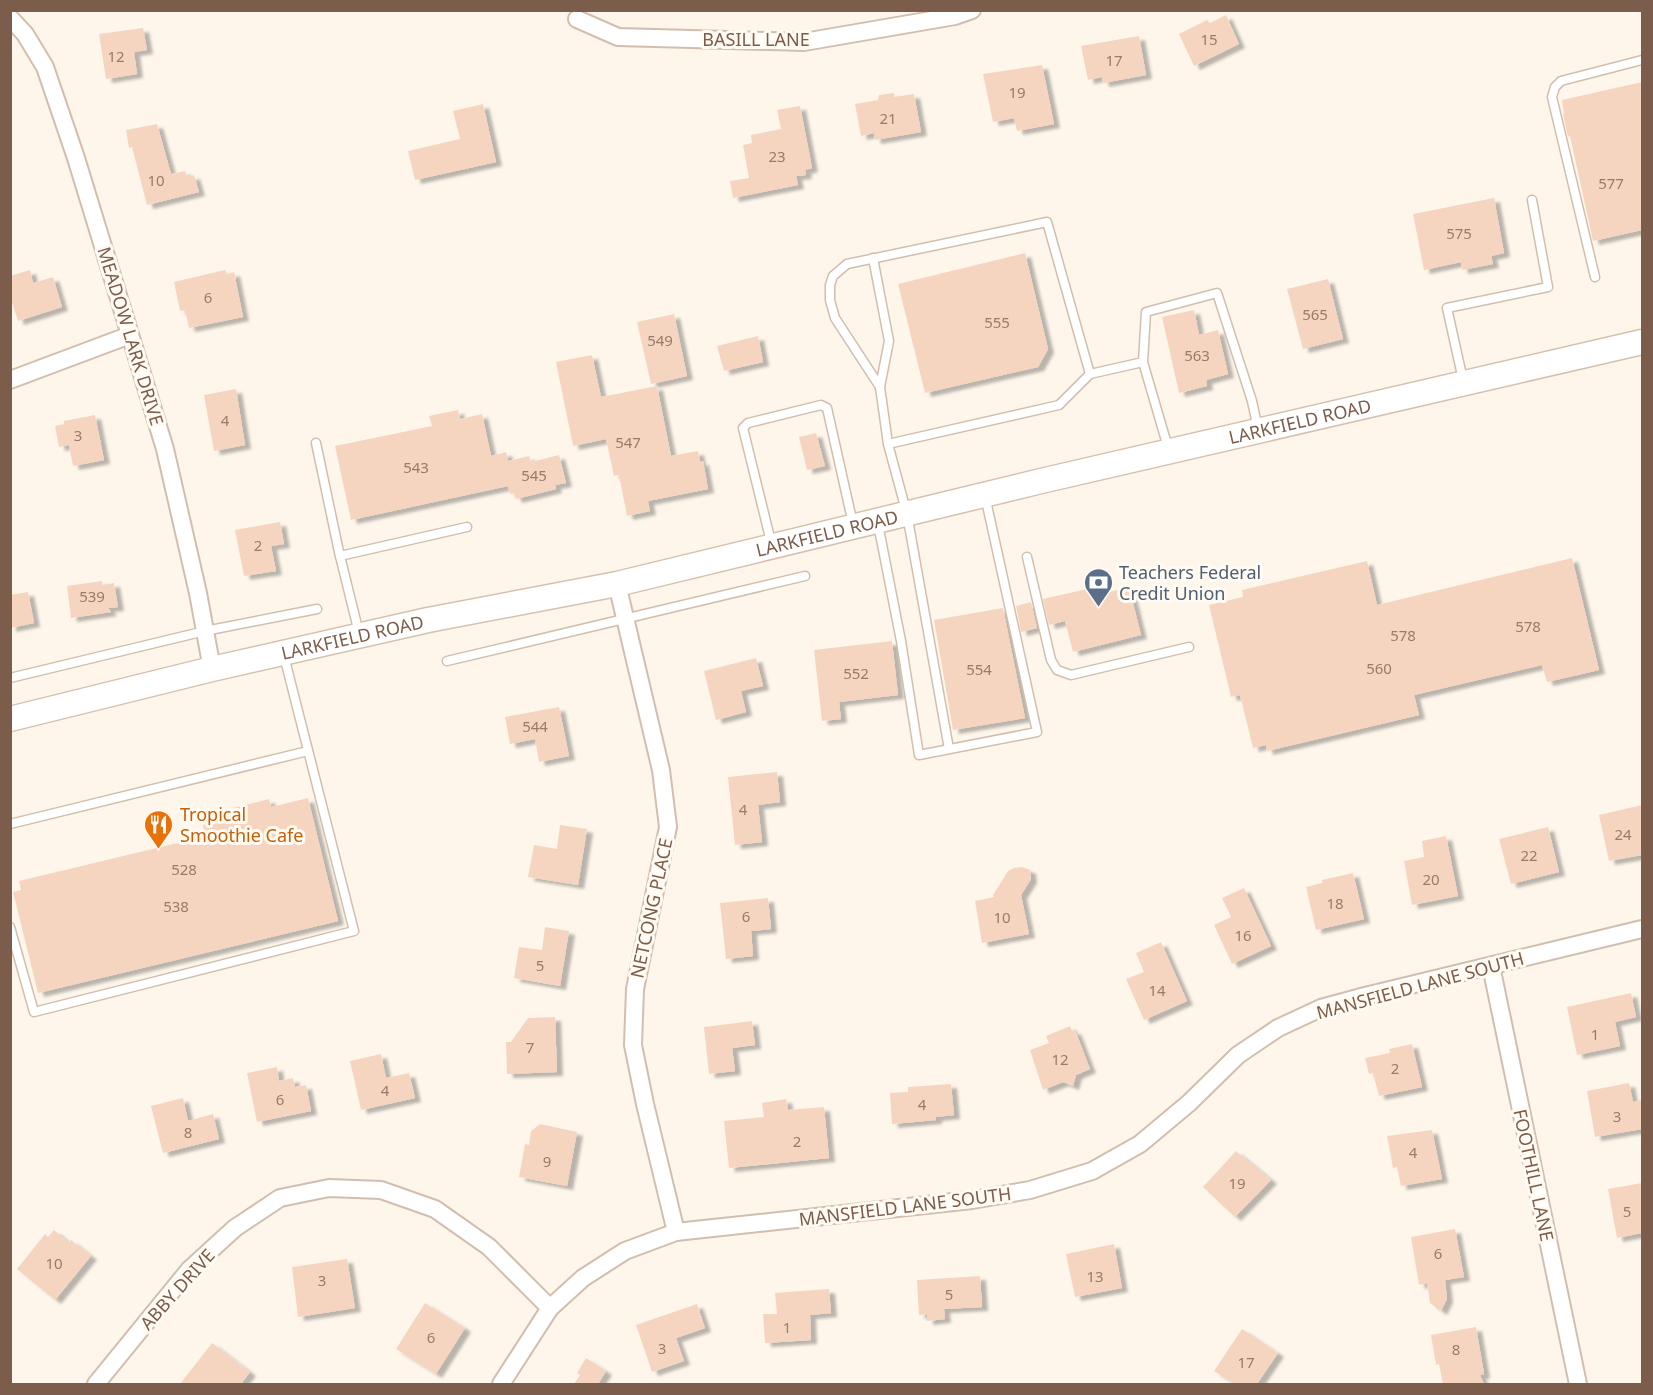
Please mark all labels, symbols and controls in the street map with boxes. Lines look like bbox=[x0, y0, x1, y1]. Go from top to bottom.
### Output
street label: BASILL LANE bbox=[702, 27, 810, 51]
house number: 15 bbox=[1200, 29, 1218, 49]
house number: 12 bbox=[107, 46, 125, 66]
house number: 17 bbox=[1105, 50, 1123, 70]
house number: 19 bbox=[1008, 82, 1026, 102]
house number: 21 bbox=[879, 108, 897, 128]
house number: 23 bbox=[768, 146, 786, 166]
house number: 10 bbox=[147, 170, 165, 190]
house number: 577 bbox=[1598, 173, 1624, 193]
house number: 575 bbox=[1446, 223, 1472, 243]
street label: MEADOW LARK DRIVE bbox=[92, 244, 170, 428]
house number: 6 bbox=[204, 287, 212, 307]
house number: 565 bbox=[1302, 304, 1328, 324]
house number: 555 bbox=[984, 312, 1010, 332]
house number: 549 bbox=[647, 330, 673, 350]
house number: 563 bbox=[1184, 345, 1210, 365]
street label: LARKFIELD ROAD bbox=[1226, 393, 1373, 449]
house number: 4 bbox=[221, 410, 230, 430]
house number: 3 bbox=[74, 425, 82, 445]
house number: 547 bbox=[615, 432, 641, 452]
house number: 543 bbox=[403, 457, 429, 477]
house number: 545 bbox=[521, 465, 547, 485]
street label: LARKFIELD ROAD bbox=[753, 504, 900, 562]
house number: 2 bbox=[254, 535, 262, 555]
place label: Teachers Federal Credit Union bbox=[1119, 560, 1261, 605]
bank icon: Teachers Federal Credit Union bbox=[1082, 566, 1114, 608]
house number: 539 bbox=[79, 586, 105, 606]
street label: LARKFIELD ROAD bbox=[279, 609, 426, 665]
house number: 578 bbox=[1515, 616, 1541, 636]
house number: 578 bbox=[1390, 625, 1416, 645]
house number: 560 bbox=[1366, 658, 1392, 678]
house number: 554 bbox=[966, 659, 992, 679]
house number: 552 bbox=[843, 663, 869, 683]
house number: 544 bbox=[522, 716, 548, 736]
house number: 4 bbox=[739, 799, 748, 819]
place label: Tropical Smoothie Cafe bbox=[180, 802, 303, 847]
restaurant icon: Tropical Smoothie Cafe bbox=[143, 808, 175, 850]
house number: 24 bbox=[1614, 824, 1632, 844]
street label: NETCONG PLACE bbox=[624, 836, 678, 980]
house number: 22 bbox=[1520, 845, 1538, 865]
house number: 528 bbox=[171, 859, 197, 879]
house number: 20 bbox=[1422, 869, 1440, 889]
house number: 18 bbox=[1326, 893, 1344, 913]
house number: 538 bbox=[163, 896, 189, 916]
house number: 6 bbox=[742, 906, 750, 926]
house number: 10 bbox=[993, 907, 1011, 927]
house number: 16 bbox=[1234, 925, 1252, 945]
street label: MANSFIELD LANE SOUTH bbox=[1314, 946, 1526, 1024]
house number: 5 bbox=[536, 955, 544, 975]
house number: 14 bbox=[1148, 980, 1166, 1000]
house number: 1 bbox=[1591, 1024, 1599, 1044]
house number: 7 bbox=[526, 1037, 534, 1057]
house number: 12 bbox=[1051, 1049, 1069, 1069]
house number: 2 bbox=[1391, 1058, 1399, 1078]
house number: 4 bbox=[381, 1080, 390, 1100]
house number: 6 bbox=[276, 1089, 284, 1109]
house number: 4 bbox=[918, 1094, 927, 1114]
house number: 3 bbox=[1613, 1106, 1621, 1126]
street label: FOOTHILL LANE bbox=[1508, 1107, 1560, 1243]
house number: 8 bbox=[184, 1122, 192, 1142]
house number: 2 bbox=[793, 1131, 801, 1151]
house number: 4 bbox=[1409, 1142, 1418, 1162]
house number: 9 bbox=[543, 1151, 551, 1171]
house number: 19 bbox=[1228, 1173, 1246, 1193]
street label: MANSFIELD LANE SOUTH bbox=[797, 1181, 1013, 1231]
house number: 5 bbox=[1623, 1201, 1631, 1221]
street label: ABBY DRIVE bbox=[134, 1243, 220, 1335]
house number: 6 bbox=[1434, 1243, 1442, 1263]
house number: 10 bbox=[45, 1253, 63, 1273]
house number: 13 bbox=[1086, 1266, 1104, 1286]
house number: 3 bbox=[318, 1270, 326, 1290]
house number: 5 bbox=[945, 1284, 953, 1304]
house number: 1 bbox=[783, 1317, 791, 1337]
house number: 6 bbox=[427, 1327, 435, 1347]
house number: 3 bbox=[658, 1338, 666, 1358]
house number: 8 bbox=[1452, 1339, 1460, 1359]
house number: 17 bbox=[1237, 1352, 1255, 1372]

